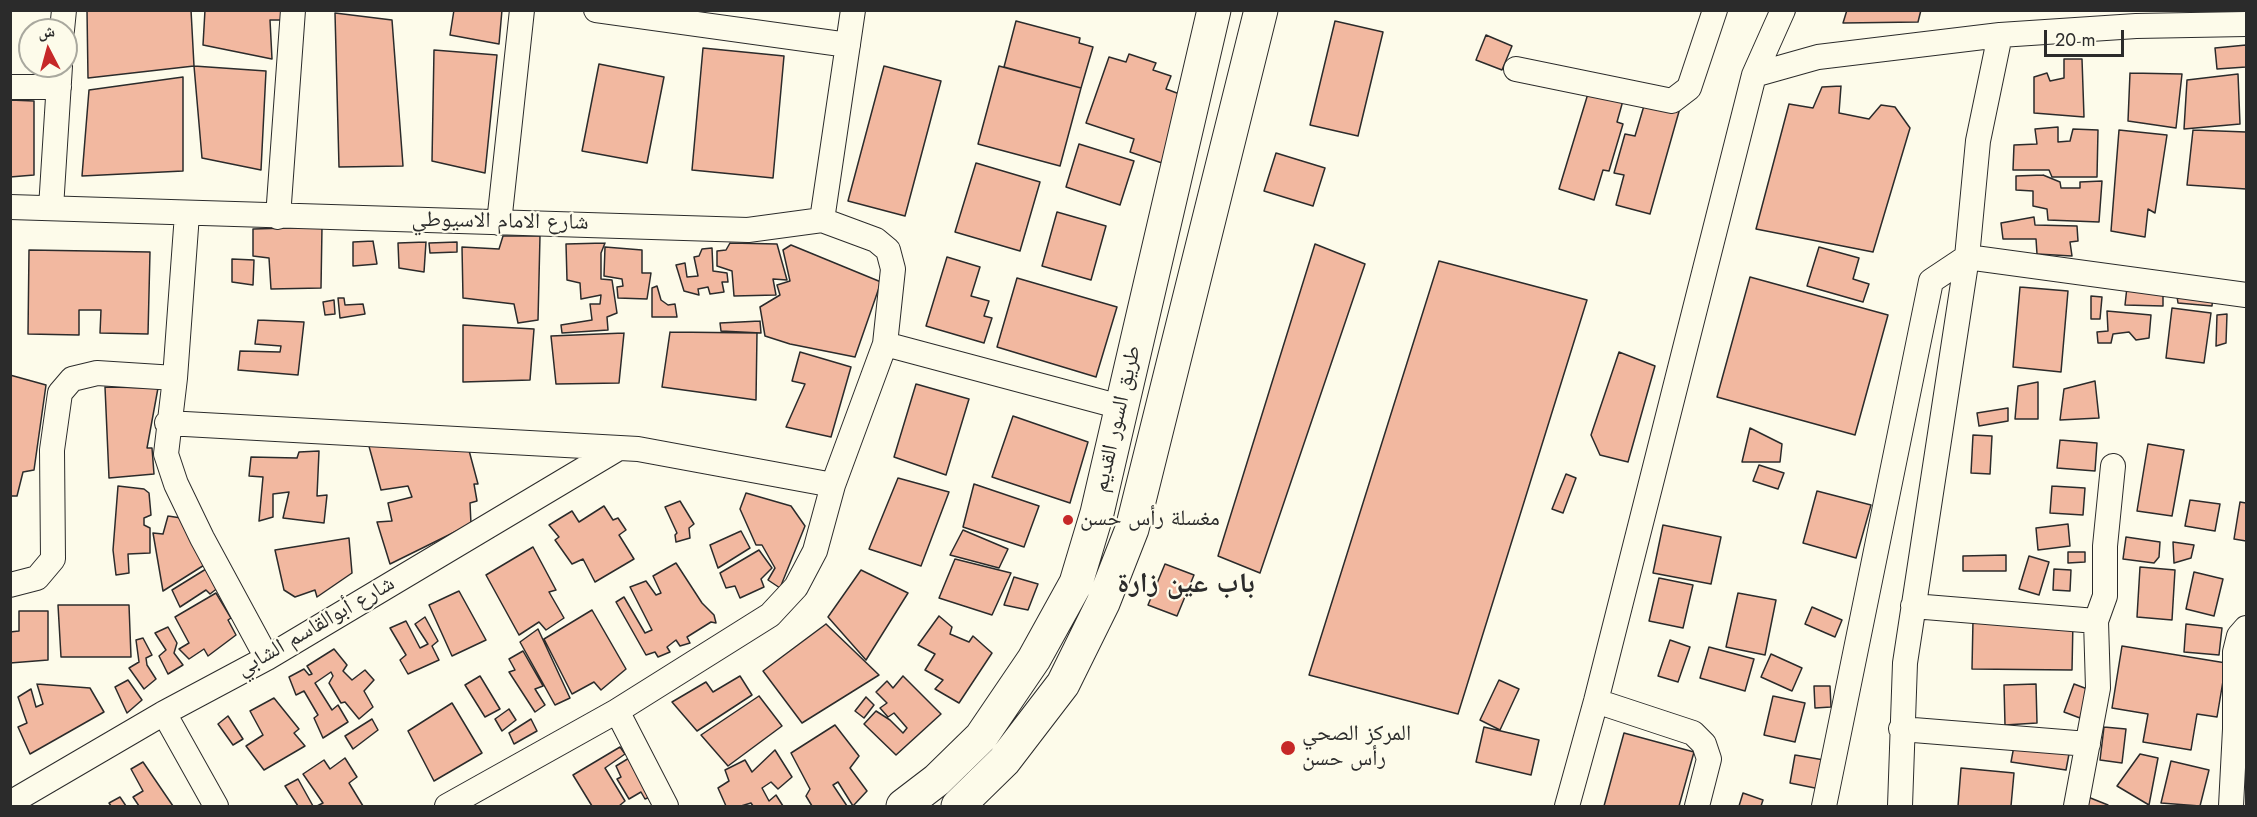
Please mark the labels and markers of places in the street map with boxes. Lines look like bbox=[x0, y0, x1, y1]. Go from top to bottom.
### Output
place label: مغسلة رأس حسن bbox=[1080, 507, 1220, 533]
marker: مغسلة رأس حسن bbox=[1061, 513, 1075, 527]
place label: المركز الصحي رأس حسن bbox=[1302, 722, 1411, 774]
marker: المركز الصحي رأس حسن bbox=[1279, 739, 1297, 757]

